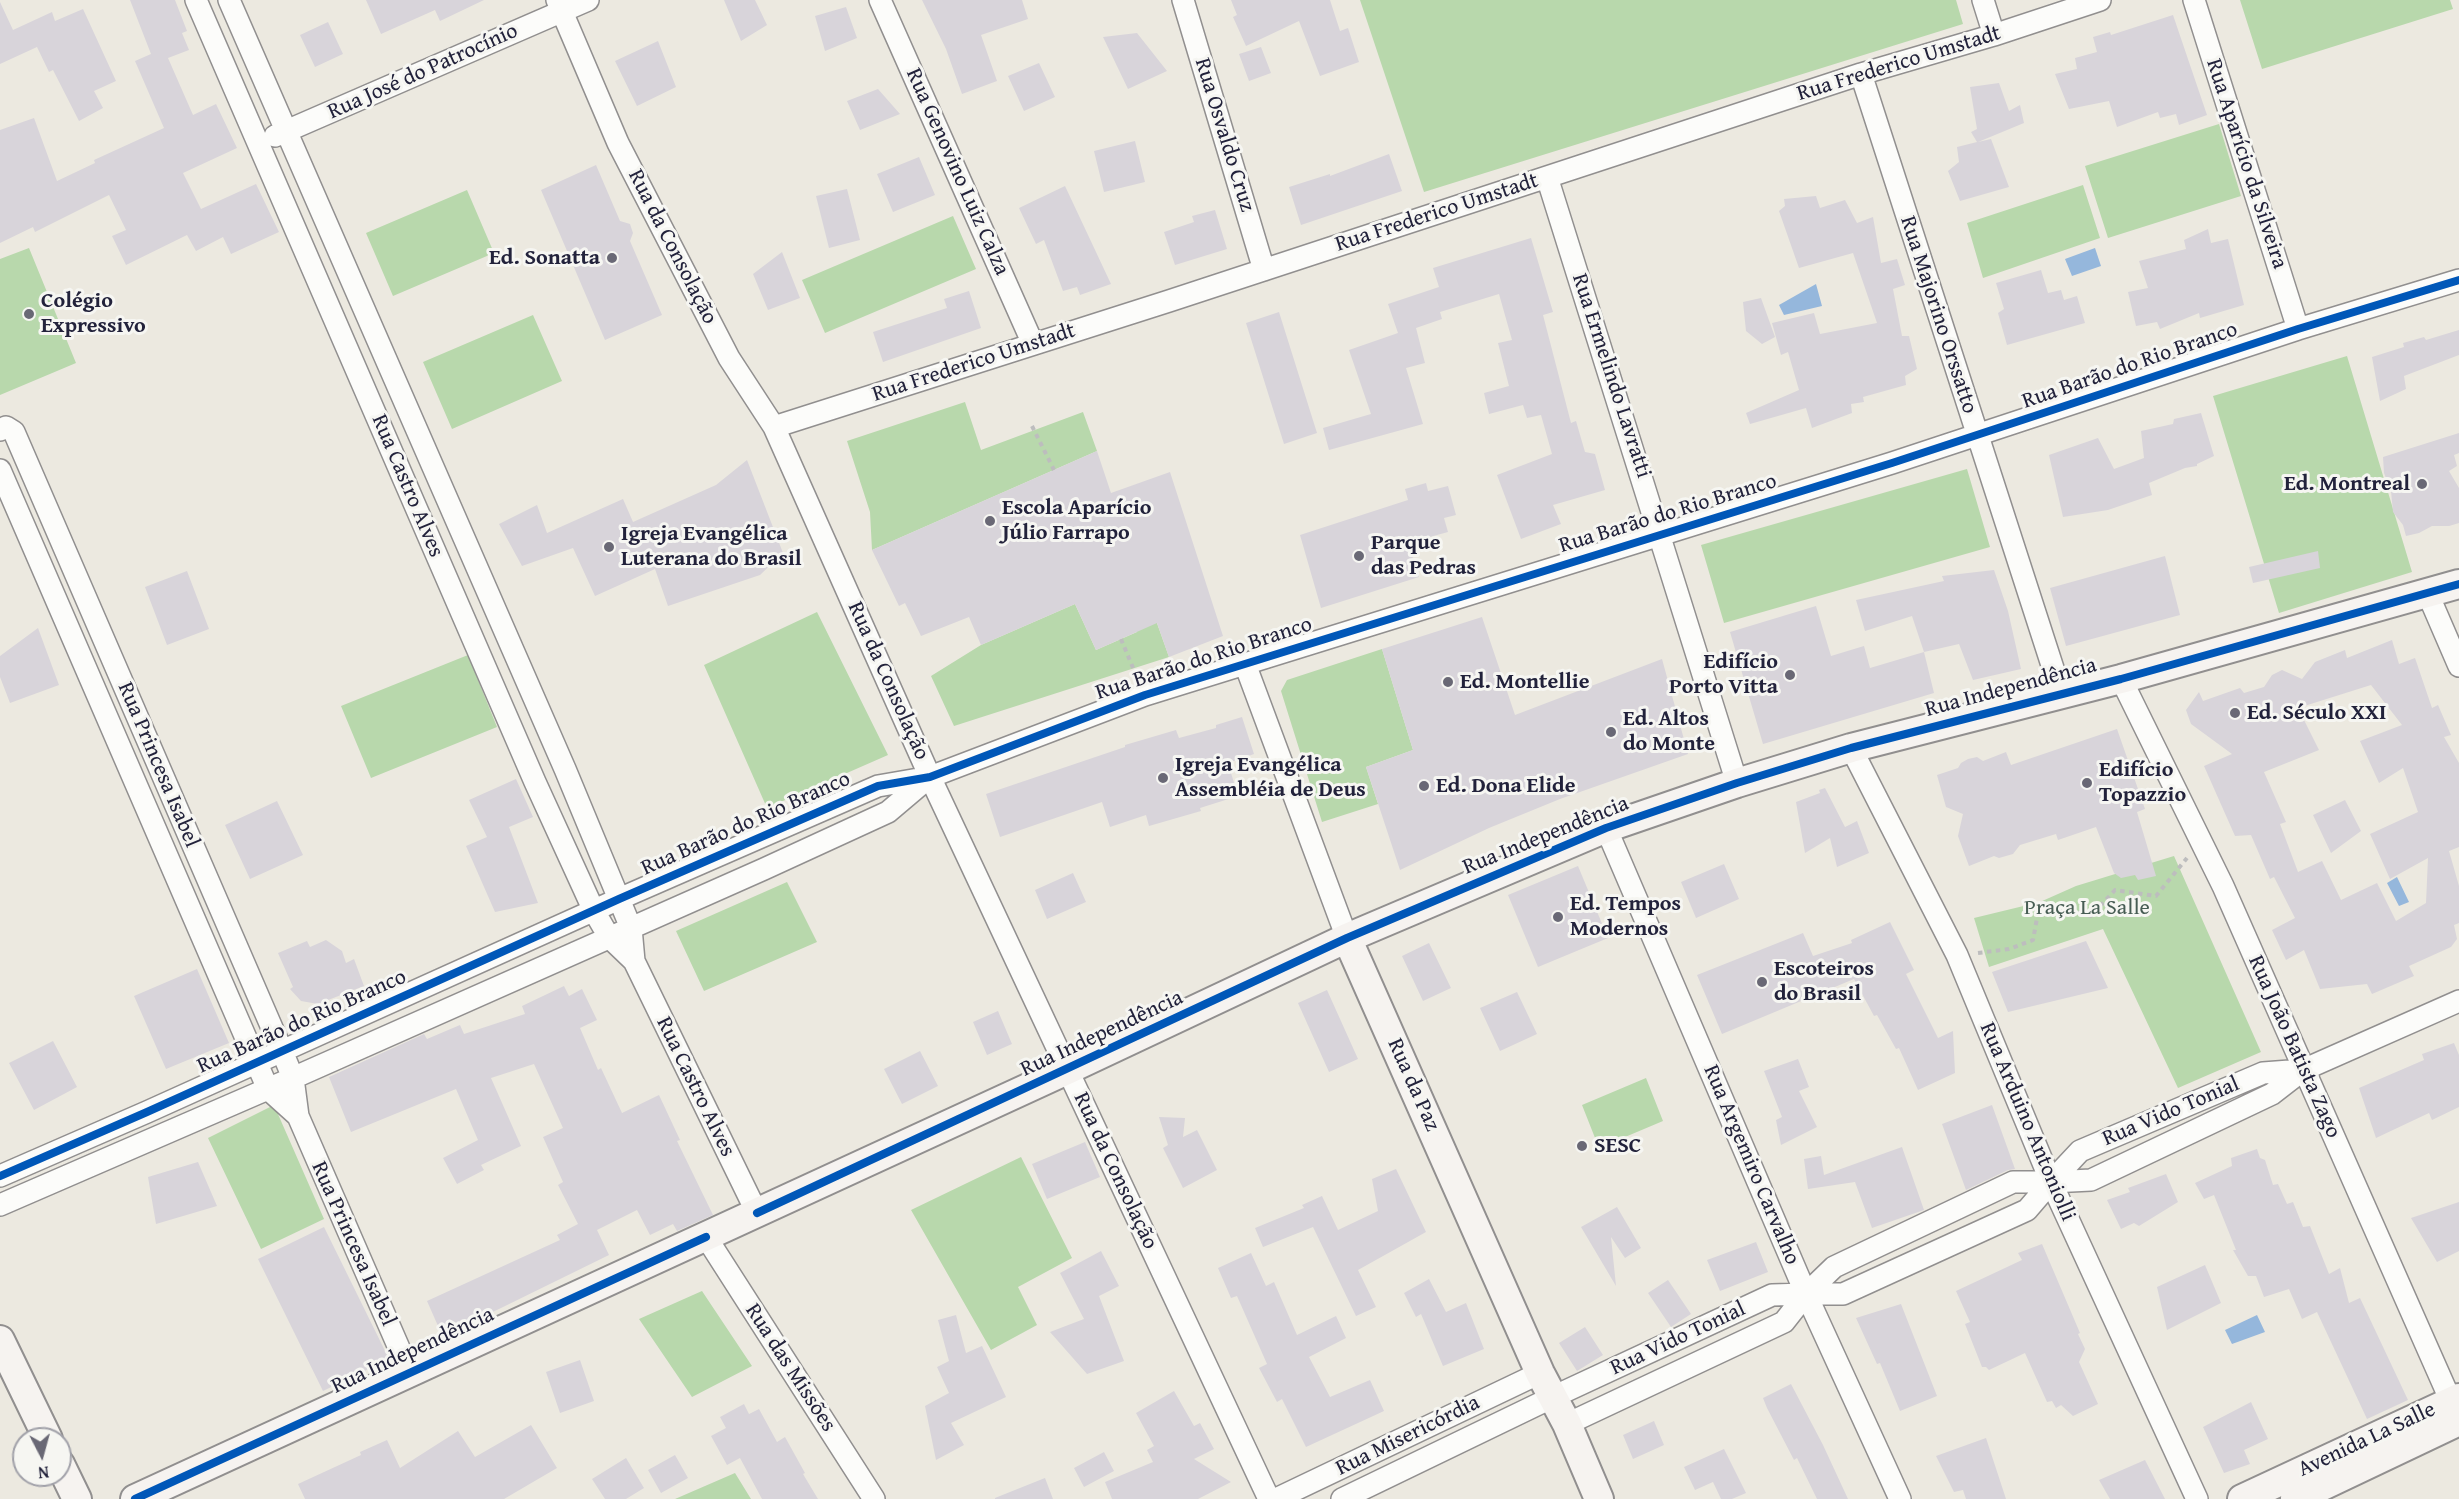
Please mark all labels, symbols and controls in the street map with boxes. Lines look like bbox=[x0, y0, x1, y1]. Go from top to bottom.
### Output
street label: Rua José do Patrocínio bbox=[324, 18, 522, 126]
street label: Rua Frederico Umstadt bbox=[1794, 20, 2004, 108]
street label: Rua Osvaldo Cruz bbox=[1188, 55, 1260, 215]
street label: Rua Aparício da Silveira bbox=[2200, 56, 2292, 272]
street label: Rua Genovino Luiz Calza bbox=[899, 64, 1015, 280]
street label: Rua da Consolação bbox=[622, 165, 722, 329]
street label: Rua Frederico Umstadt bbox=[1332, 168, 1542, 258]
street label: Rua Majorino Orssatto bbox=[1894, 213, 1982, 417]
place label: Ed. Sonatta bbox=[489, 245, 600, 271]
marker: Ed. Sonatta bbox=[605, 251, 619, 265]
street label: Rua Ermelindo Lavratti bbox=[1565, 270, 1657, 482]
place label: Colégio Expressivo bbox=[41, 288, 146, 340]
marker: Colégio Expressivo bbox=[22, 307, 36, 321]
street label: Rua Barão do Rio Branco bbox=[2019, 317, 2241, 415]
street label: Rua Frederico Umstadt bbox=[869, 318, 1079, 408]
street label: Rua Castro Alves bbox=[365, 411, 449, 561]
street label: Rua Barão do Rio Branco bbox=[1556, 468, 1780, 560]
place label: Ed. Montreal bbox=[2284, 471, 2410, 497]
marker: Ed. Montreal bbox=[2415, 477, 2429, 491]
place label: Escola Aparício Júlio Farrapo bbox=[1002, 495, 1151, 546]
marker: Escola Aparício Júlio Farrapo bbox=[983, 514, 997, 528]
place label: Igreja Evangélica Luterana do Brasil bbox=[621, 521, 802, 572]
place label: Parque das Pedras bbox=[1371, 530, 1476, 582]
marker: Igreja Evangélica Luterana do Brasil bbox=[602, 540, 616, 554]
marker: Parque das Pedras bbox=[1352, 549, 1366, 563]
street label: Rua da Consolação bbox=[841, 598, 935, 764]
street label: Rua Barão do Rio Branco bbox=[1092, 612, 1316, 706]
place label: Edifício Porto Vitta bbox=[1669, 649, 1778, 700]
street label: Rua Independência bbox=[1922, 652, 2100, 724]
marker: Edifício Porto Vitta bbox=[1783, 668, 1797, 682]
place label: Ed. Montellie bbox=[1460, 669, 1589, 695]
marker: Ed. Montellie bbox=[1441, 675, 1455, 689]
street label: Rua Princesa Isabel bbox=[111, 678, 205, 852]
place label: Ed. Século XXI bbox=[2247, 700, 2386, 726]
place label: Ed. Altos do Monte bbox=[1623, 706, 1715, 758]
marker: Ed. Século XXI bbox=[2228, 706, 2242, 720]
marker: Ed. Altos do Monte bbox=[1604, 725, 1618, 739]
place label: Igreja Evangélica Assembléia de Deus bbox=[1175, 752, 1366, 804]
place label: Edifício Topazzio bbox=[2099, 757, 2186, 808]
street label: Rua Barão do Rio Branco bbox=[637, 766, 855, 882]
marker: Igreja Evangélica Assembléia de Deus bbox=[1156, 771, 1170, 785]
place label: Ed. Dona Elide bbox=[1436, 773, 1575, 799]
marker: Edifício Topazzio bbox=[2080, 776, 2094, 790]
marker: Ed. Dona Elide bbox=[1417, 779, 1431, 793]
street label: Rua Independência bbox=[1459, 791, 1633, 881]
place label: Ed. Tempos Modernos bbox=[1570, 891, 1681, 942]
park label: Praça La Salle bbox=[2024, 895, 2150, 921]
marker: Ed. Tempos Modernos bbox=[1551, 910, 1565, 924]
street label: Rua João Batista Zago bbox=[2242, 952, 2346, 1142]
place label: Escoteiros do Brasil bbox=[1774, 956, 1874, 1008]
street label: Rua Barão do Rio Branco bbox=[193, 964, 411, 1080]
marker: Escoteiros do Brasil bbox=[1755, 975, 1769, 989]
street label: Rua Independência bbox=[1017, 985, 1187, 1083]
street label: Rua Castro Alves bbox=[650, 1013, 740, 1161]
street label: Rua Arduino Antoniolli bbox=[1973, 1019, 2081, 1225]
street label: Rua da Paz bbox=[1381, 1035, 1445, 1135]
street label: Rua Argemiro Carvalho bbox=[1697, 1061, 1805, 1269]
street label: Rua Vido Tonial bbox=[2099, 1071, 2243, 1153]
street label: Rua da Consolação bbox=[1067, 1088, 1163, 1254]
place label: SESC bbox=[1594, 1133, 1641, 1159]
marker: SESC bbox=[1575, 1139, 1589, 1153]
street label: Rua Princesa Isabel bbox=[305, 1158, 401, 1330]
street label: Rua Vido Tonial bbox=[1606, 1296, 1750, 1382]
street label: Rua das Missões bbox=[739, 1299, 841, 1437]
street label: Rua Independência bbox=[328, 1302, 498, 1400]
street label: Rua Misericórdia bbox=[1332, 1390, 1484, 1482]
street label: Avenida La Salle bbox=[2294, 1397, 2440, 1483]
north arrow bbox=[12, 1427, 72, 1487]
text: N bbox=[37, 1460, 50, 1485]

